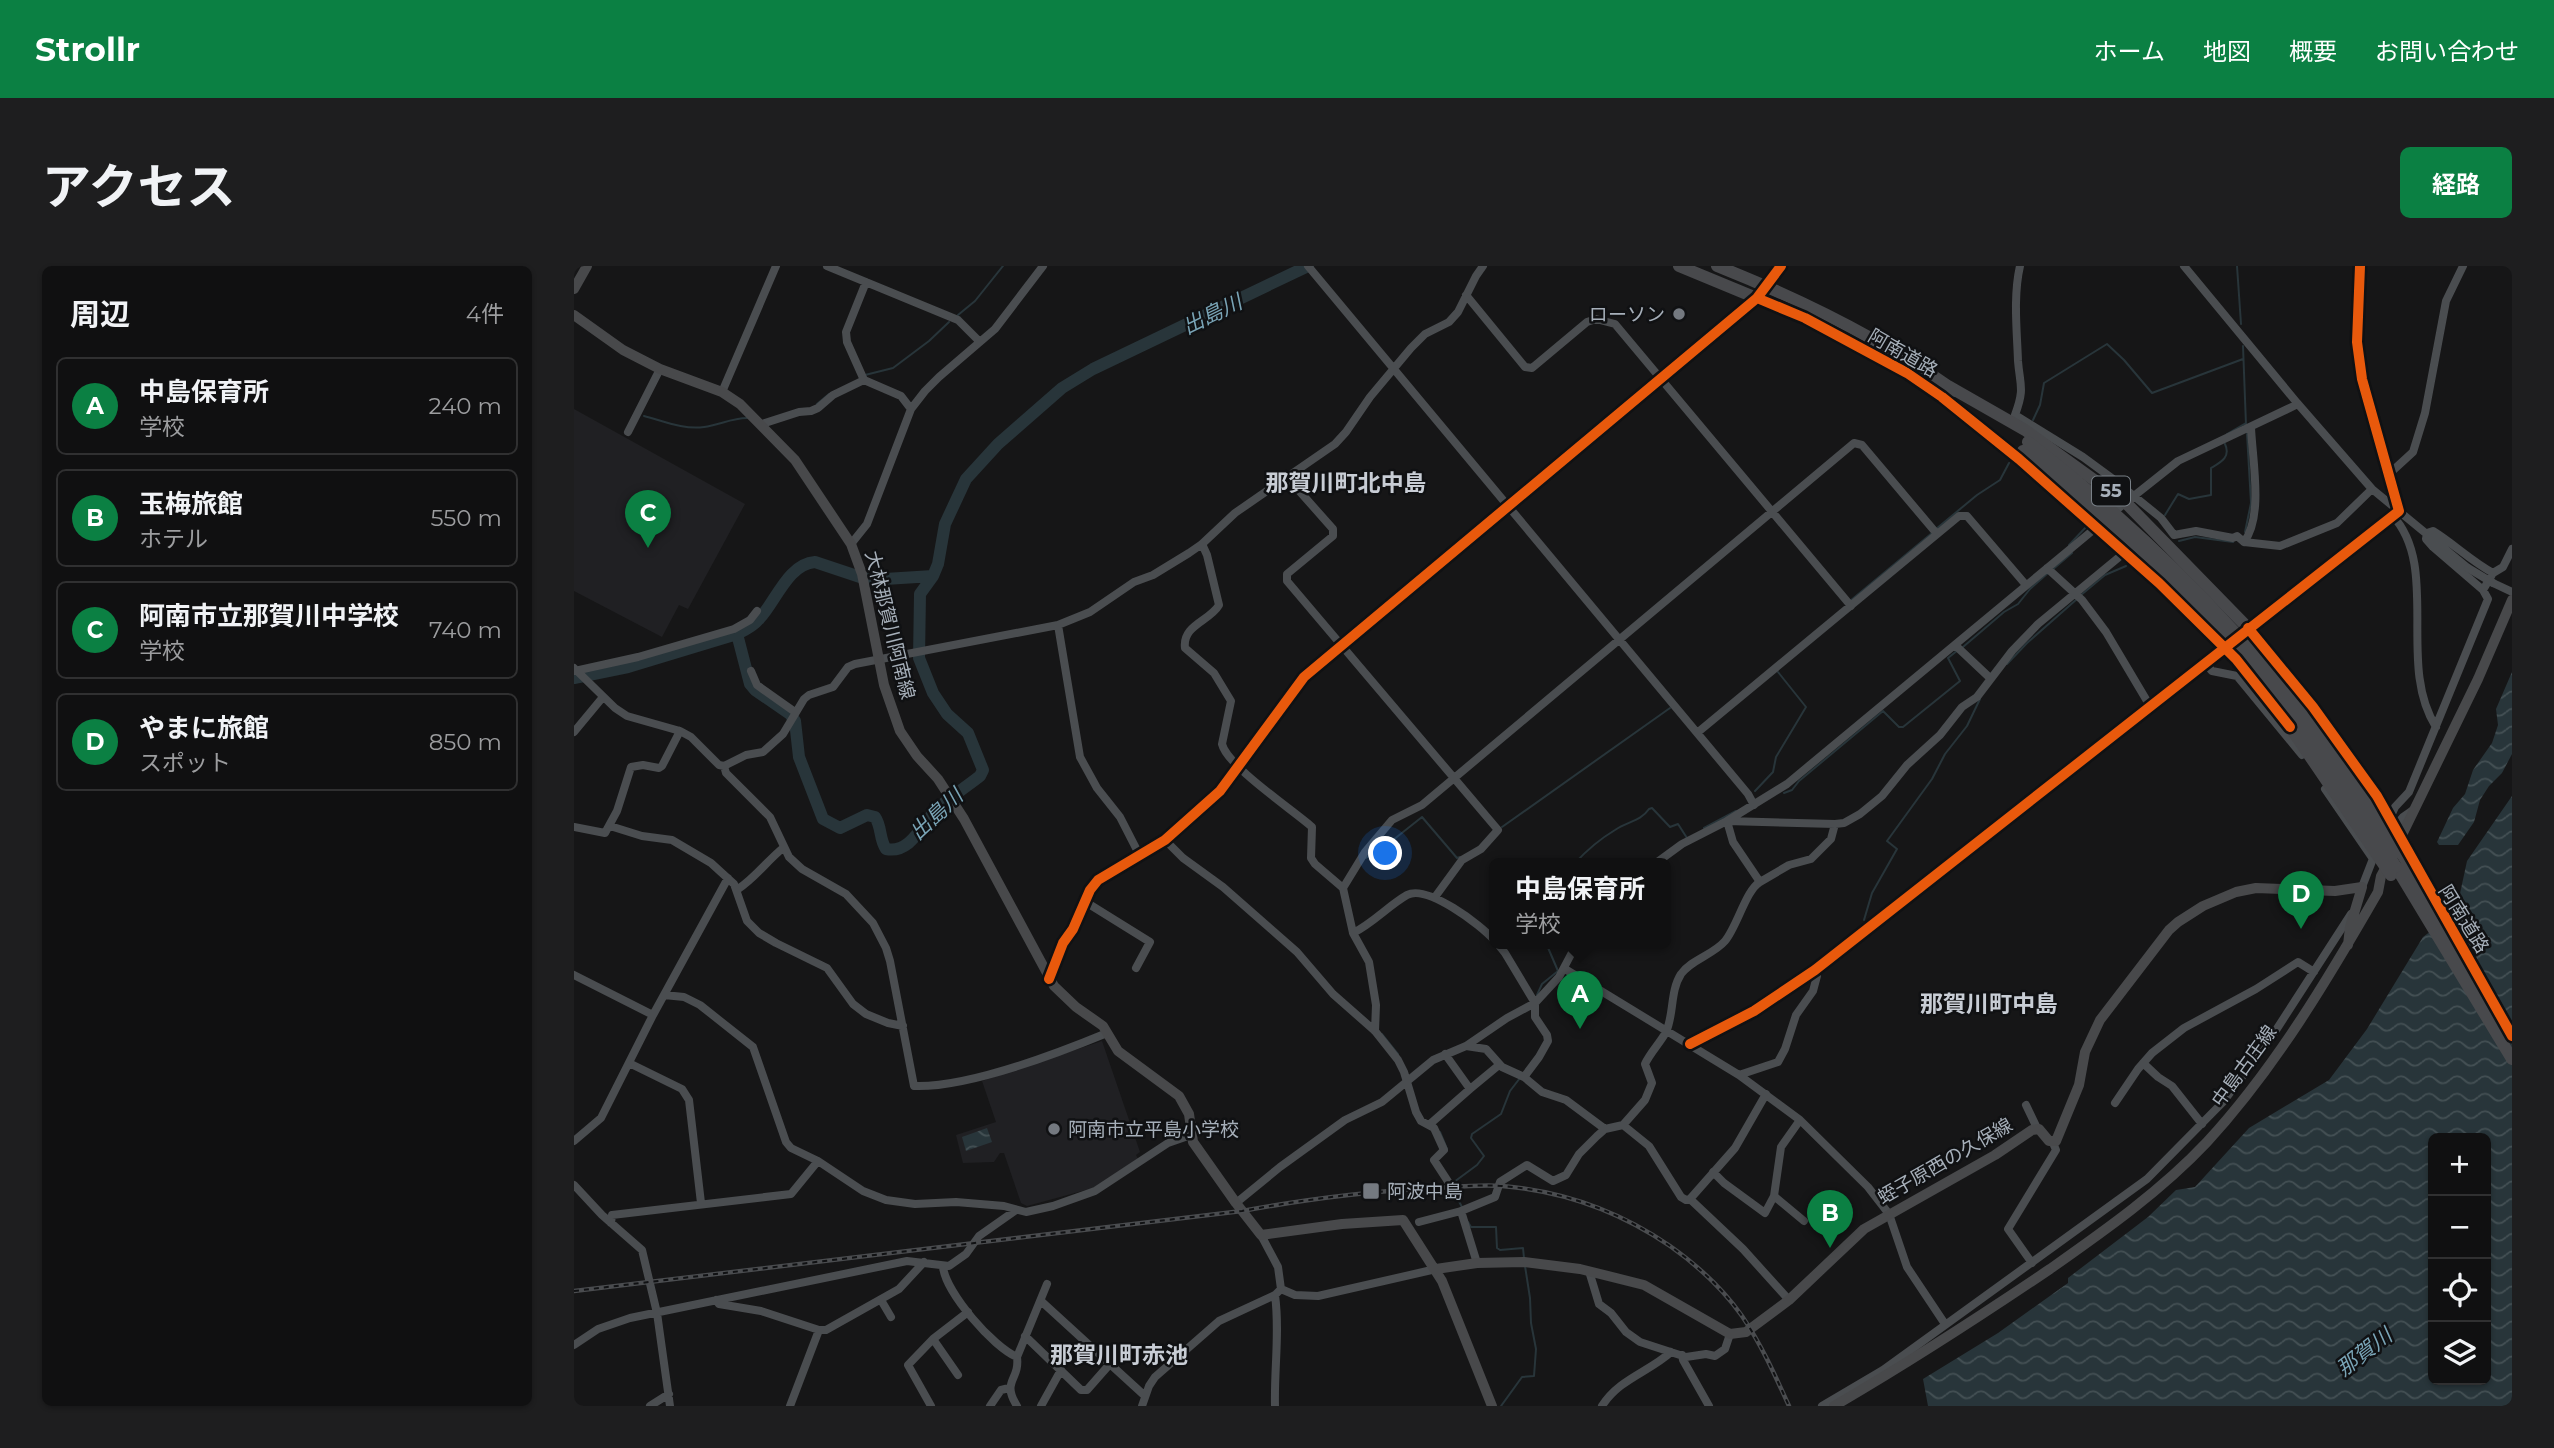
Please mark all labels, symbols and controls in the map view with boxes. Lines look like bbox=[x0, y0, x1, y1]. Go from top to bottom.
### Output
text: Strollr bbox=[35, 29, 140, 69]
text: ホーム bbox=[2094, 37, 2165, 66]
text: 地図 bbox=[2203, 37, 2251, 66]
text: 概要 bbox=[2289, 37, 2337, 66]
text: お問い合わせ bbox=[2375, 37, 2519, 66]
button: 経路 bbox=[2400, 147, 2512, 218]
text: アクセス bbox=[42, 157, 236, 216]
water label: 出島川 bbox=[1178, 288, 1248, 339]
text: 周辺 bbox=[70, 296, 130, 333]
text: 4件 bbox=[466, 300, 504, 328]
place label: ローソン bbox=[1589, 303, 1665, 326]
marker: ローソン bbox=[1671, 306, 1687, 322]
street label: 阿南道路 bbox=[1864, 324, 1942, 382]
text: 中島保育所 bbox=[139, 376, 269, 408]
text: A bbox=[86, 392, 104, 420]
text: 240 m bbox=[429, 392, 502, 420]
text: 学校 bbox=[139, 413, 185, 441]
district label: 那賀川町北中島 bbox=[1266, 469, 1427, 497]
road number: 55 bbox=[2092, 476, 2130, 506]
text: 玉梅旅館 bbox=[139, 488, 243, 520]
pin: C bbox=[625, 490, 671, 548]
text: B bbox=[86, 504, 104, 532]
text: 550 m bbox=[430, 504, 502, 532]
text: ホテル bbox=[139, 525, 208, 553]
street label: 大林那賀川阿南線 bbox=[860, 548, 920, 702]
text: 阿南市立那賀川中学校 bbox=[139, 600, 399, 632]
text: C bbox=[87, 616, 103, 644]
text: 740 m bbox=[429, 616, 502, 644]
text: 学校 bbox=[139, 637, 185, 665]
text: やまに旅館 bbox=[139, 712, 269, 744]
text: D bbox=[86, 728, 105, 756]
text: 850 m bbox=[429, 728, 502, 756]
text: スポット bbox=[139, 749, 231, 777]
water label: 出島川 bbox=[904, 782, 969, 845]
your location bbox=[1368, 836, 1402, 870]
popup bbox=[1489, 858, 1671, 949]
pin: D bbox=[2278, 871, 2324, 929]
text: 中島保育所 bbox=[1515, 873, 1645, 905]
street label: 阿南道路 bbox=[2434, 881, 2494, 957]
text: 学校 bbox=[1515, 910, 1561, 938]
pin: A bbox=[1557, 971, 1603, 1029]
district label: 那賀川町中島 bbox=[1920, 990, 2058, 1018]
street label: 中島古庄線 bbox=[2207, 1021, 2281, 1111]
street label: 蛭子原西の久保線 bbox=[1873, 1113, 2017, 1209]
place label: 阿南市立平島小学校 bbox=[1068, 1118, 1239, 1141]
marker: 阿南市立平島小学校 bbox=[1046, 1121, 1062, 1137]
map controls bbox=[2428, 1133, 2491, 1385]
button: + bbox=[2428, 1133, 2491, 1196]
place label: 阿波中島 bbox=[1387, 1180, 1463, 1203]
marker: 阿波中島 bbox=[1361, 1181, 1381, 1201]
pin: B bbox=[1807, 1190, 1853, 1248]
button: − bbox=[2428, 1196, 2491, 1259]
button: locate bbox=[2428, 1259, 2491, 1322]
water label: 那賀川 bbox=[2331, 1322, 2398, 1381]
button: layers bbox=[2428, 1322, 2491, 1385]
district label: 那賀川町赤池 bbox=[1050, 1341, 1188, 1369]

